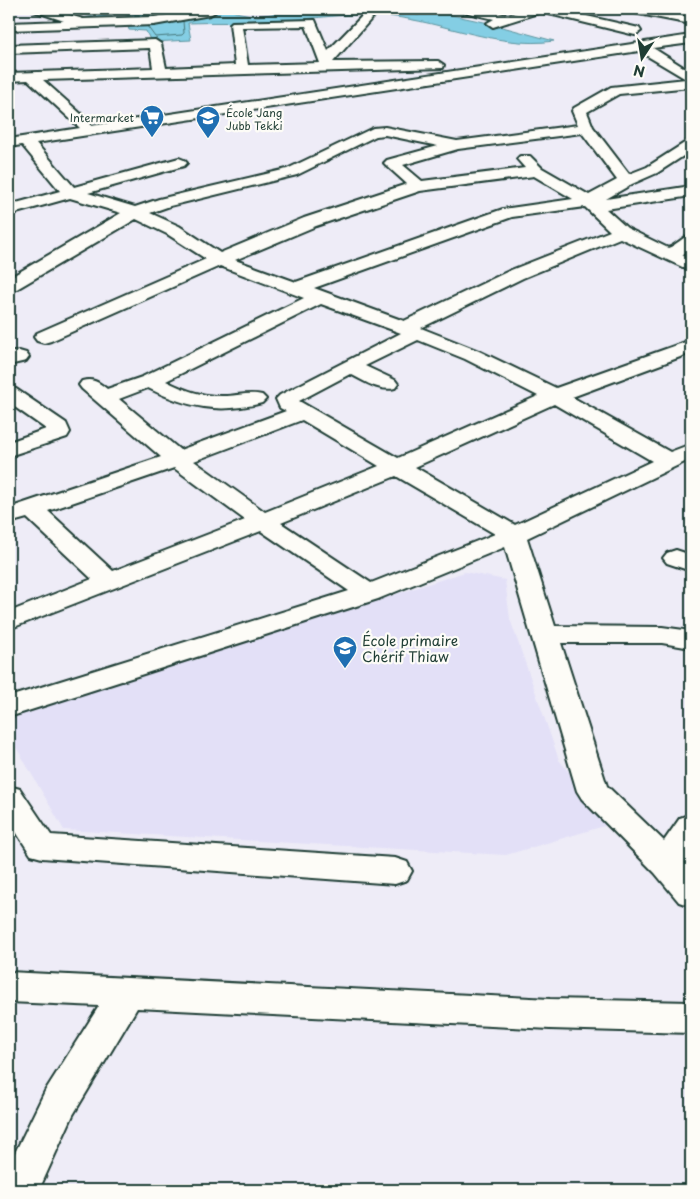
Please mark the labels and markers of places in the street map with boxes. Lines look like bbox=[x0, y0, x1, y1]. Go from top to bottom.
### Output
supermarket icon: Intermarket bbox=[139, 104, 165, 138]
place label: École Jang Jubb Tekki bbox=[226, 104, 283, 134]
school or university icon: École Jang Jubb Tekki bbox=[195, 105, 221, 139]
place label: Intermarket bbox=[70, 109, 135, 126]
place label: École primaire Chérif Thiaw bbox=[362, 630, 458, 667]
school or university icon: École primaire Chérif Thiaw bbox=[332, 635, 358, 669]

